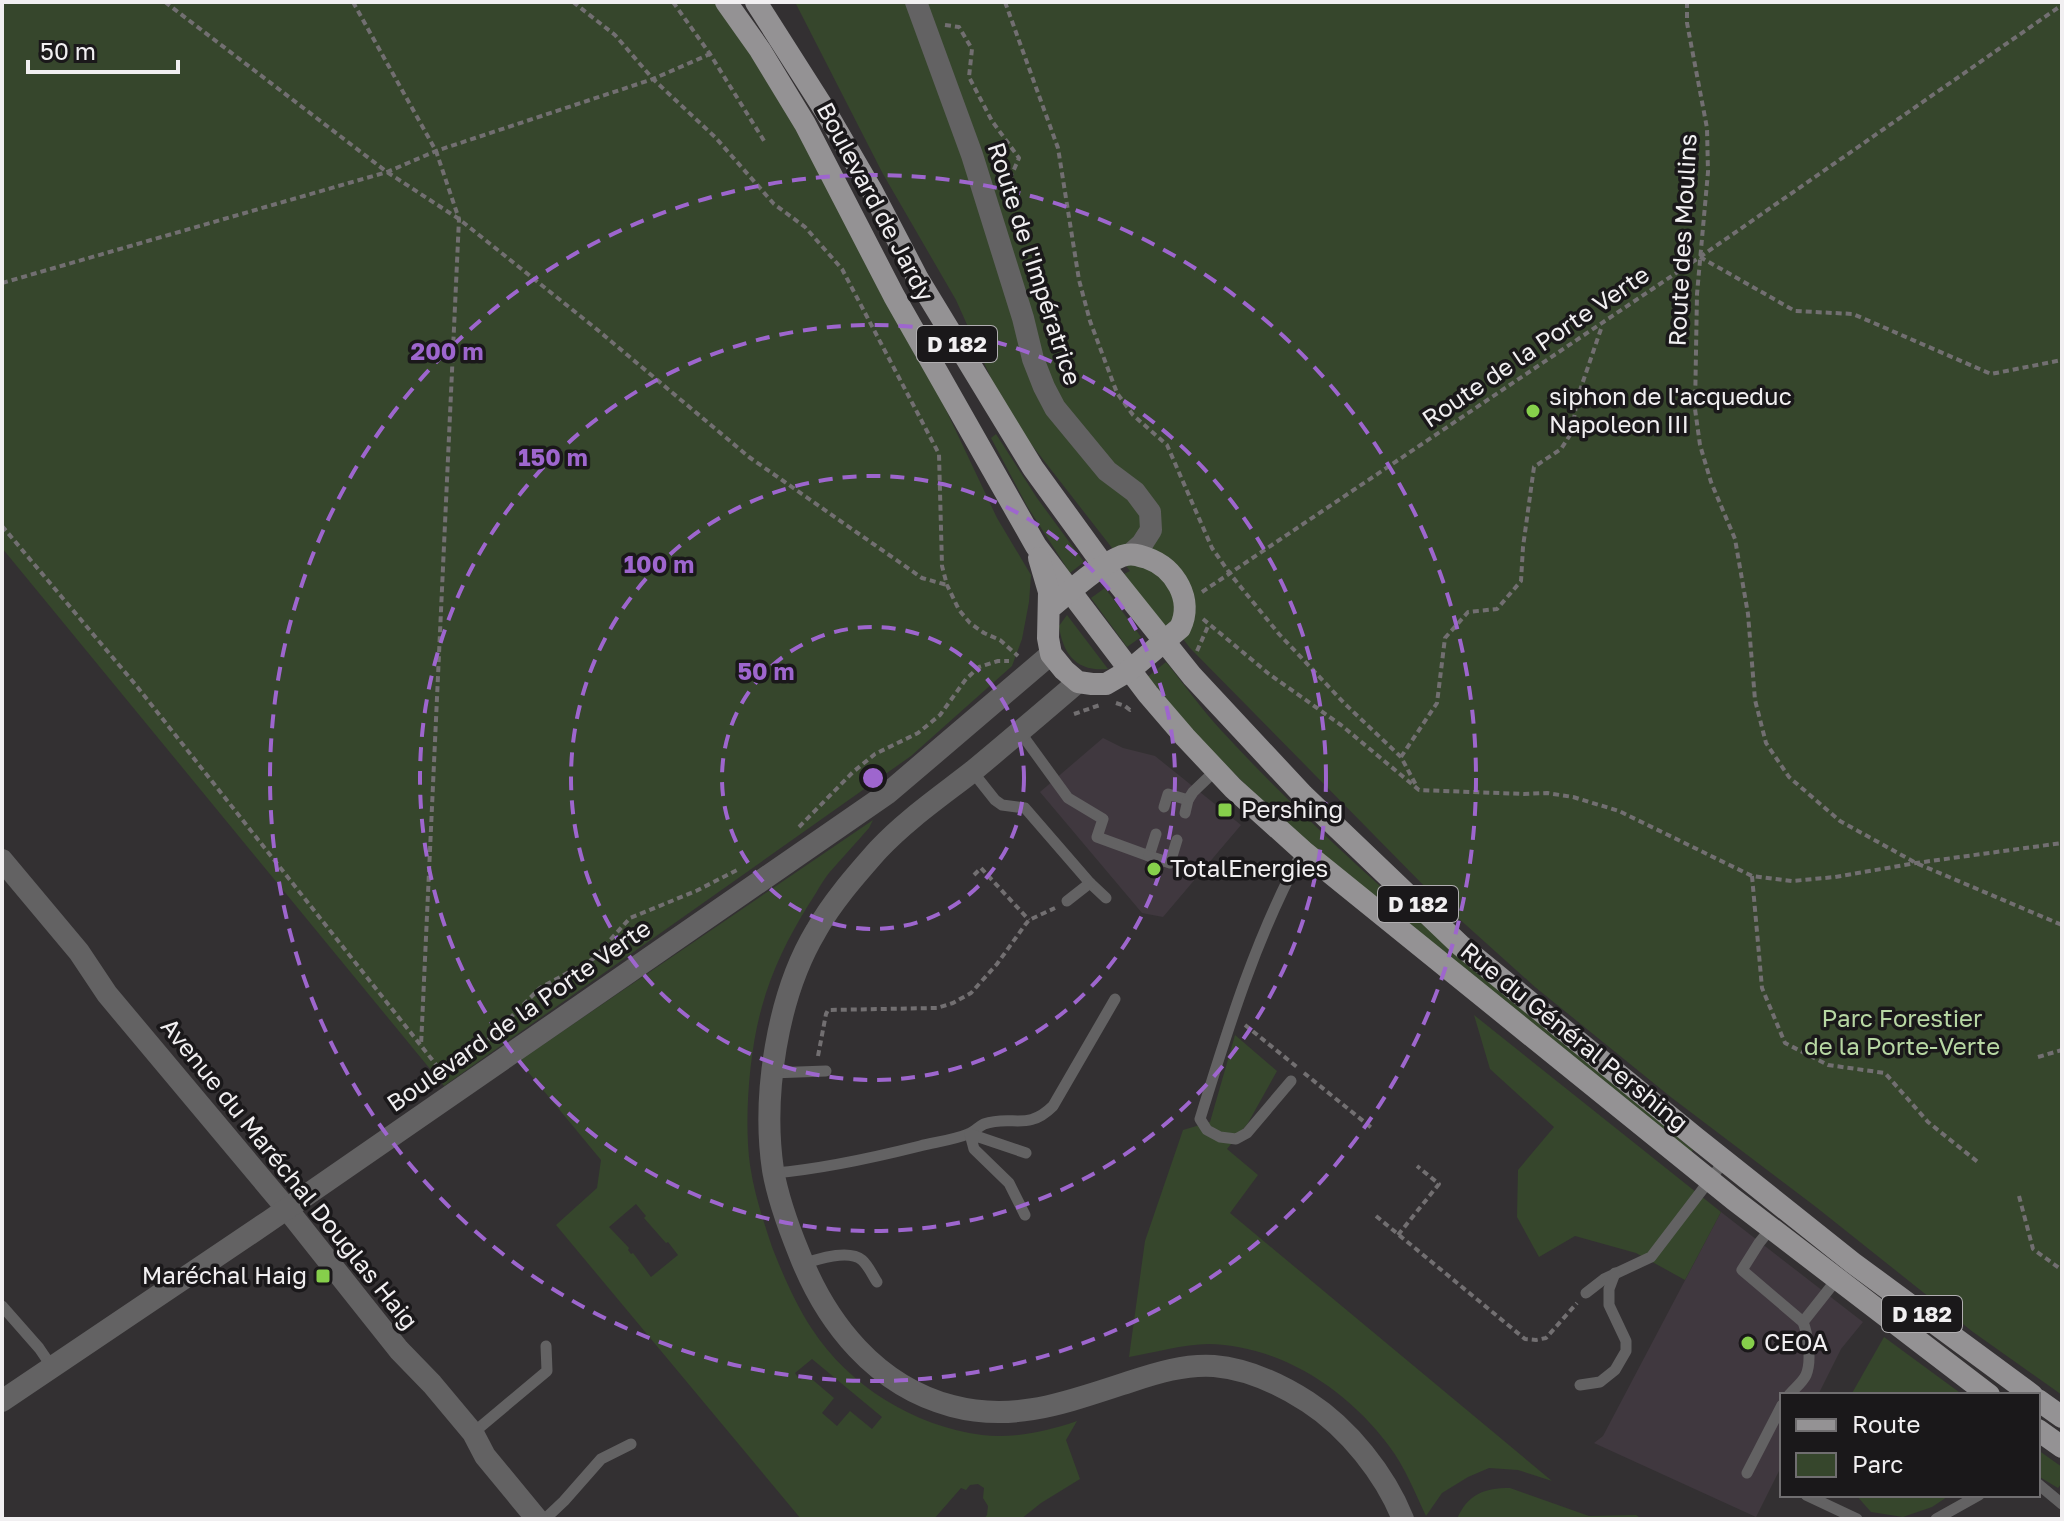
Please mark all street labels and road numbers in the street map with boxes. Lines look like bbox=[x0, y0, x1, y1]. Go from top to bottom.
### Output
street label: Boulevard de Jardy bbox=[812, 97, 941, 306]
street label: Route des Moulins bbox=[1661, 133, 1702, 347]
street label: Route de l'Impératrice bbox=[982, 139, 1088, 389]
street label: Route de la Porte Verte bbox=[1416, 259, 1654, 433]
road number: D 182 bbox=[917, 326, 997, 362]
road number: D 182 bbox=[1378, 886, 1458, 922]
street label: Boulevard de la Porte Verte bbox=[381, 913, 656, 1117]
street label: Rue du Général Pershing bbox=[1456, 935, 1694, 1136]
street label: Avenue du Maréchal Douglas Haig bbox=[156, 1012, 425, 1334]
road number: D 182 bbox=[1882, 1296, 1962, 1332]

